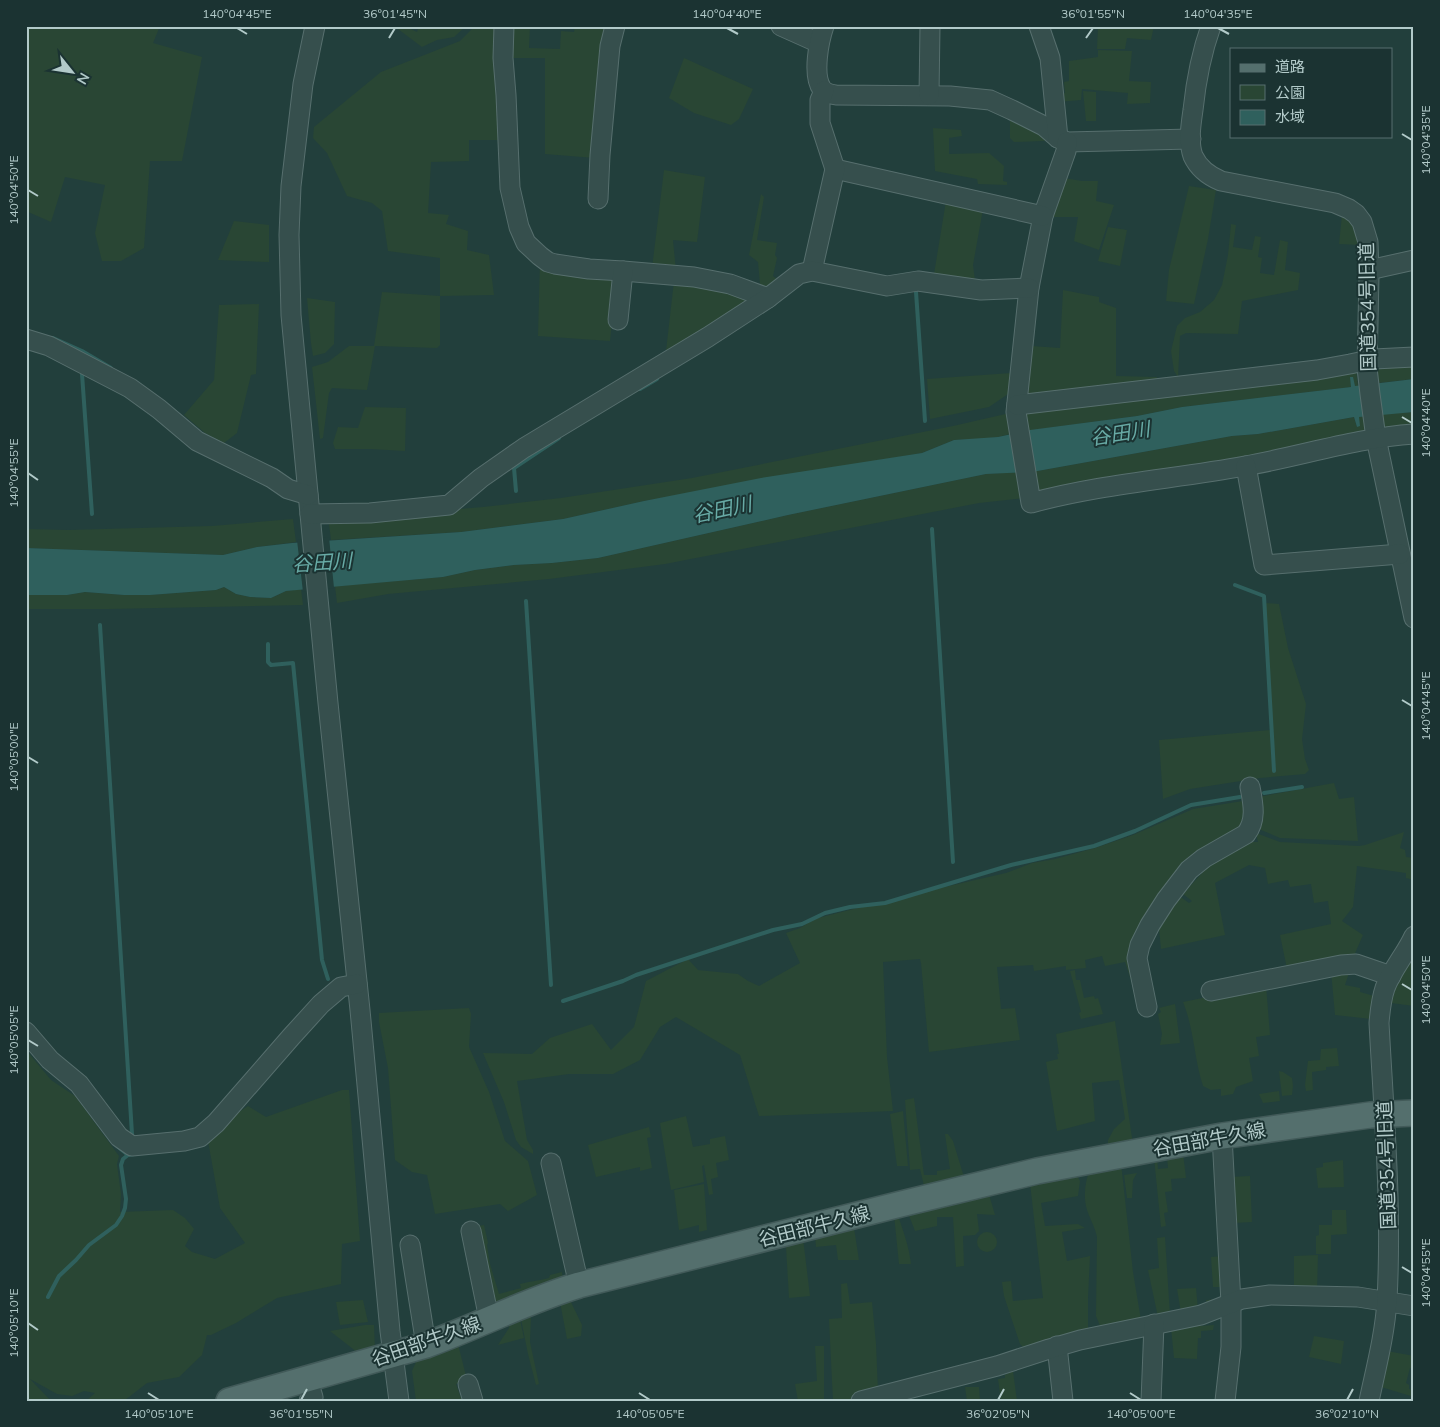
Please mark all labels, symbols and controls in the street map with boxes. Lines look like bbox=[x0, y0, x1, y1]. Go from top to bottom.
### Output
text: 140°04'45"E bbox=[202, 6, 272, 21]
text: 36°01'45"N bbox=[363, 6, 427, 21]
text: 140°04'40"E bbox=[692, 6, 762, 21]
text: 36°01'55"N bbox=[1061, 6, 1125, 21]
text: 140°04'35"E bbox=[1183, 6, 1253, 21]
north arrow bbox=[48, 48, 98, 98]
legend bbox=[1230, 48, 1392, 138]
text: 道路 bbox=[1275, 57, 1305, 76]
text: N bbox=[73, 69, 94, 88]
text: 公園 bbox=[1275, 83, 1305, 102]
text: 140°04'35"E bbox=[1418, 105, 1433, 175]
text: 水域 bbox=[1275, 107, 1305, 126]
text: 140°04'50"E bbox=[6, 155, 21, 225]
street label: 国道354号旧道 bbox=[1354, 242, 1380, 372]
text: 140°04'40"E bbox=[1418, 388, 1433, 458]
water label: 谷田川 bbox=[1088, 416, 1154, 450]
text: 140°04'55"E bbox=[6, 438, 21, 508]
water label: 谷田川 bbox=[690, 490, 756, 527]
water label: 谷田川 bbox=[291, 547, 355, 577]
text: 140°04'45"E bbox=[1418, 671, 1433, 741]
text: 140°05'00"E bbox=[6, 722, 21, 792]
text: 140°04'50"E bbox=[1418, 955, 1433, 1025]
text: 140°05'05"E bbox=[6, 1005, 21, 1075]
street label: 国道354号旧道 bbox=[1372, 1100, 1400, 1230]
street label: 谷田部牛久線 bbox=[1151, 1117, 1267, 1161]
street label: 谷田部牛久線 bbox=[756, 1201, 872, 1251]
text: 140°04'55"E bbox=[1418, 1238, 1433, 1308]
text: 140°05'10"E bbox=[6, 1288, 21, 1358]
street label: 谷田部牛久線 bbox=[368, 1311, 484, 1371]
text: 140°05'10"E bbox=[124, 1406, 194, 1421]
text: 36°01'55"N bbox=[269, 1406, 333, 1421]
text: 140°05'05"E bbox=[615, 1406, 685, 1421]
text: 36°02'05"N bbox=[966, 1406, 1030, 1421]
text: 140°05'00"E bbox=[1106, 1406, 1176, 1421]
text: 36°02'10"N bbox=[1315, 1406, 1379, 1421]

